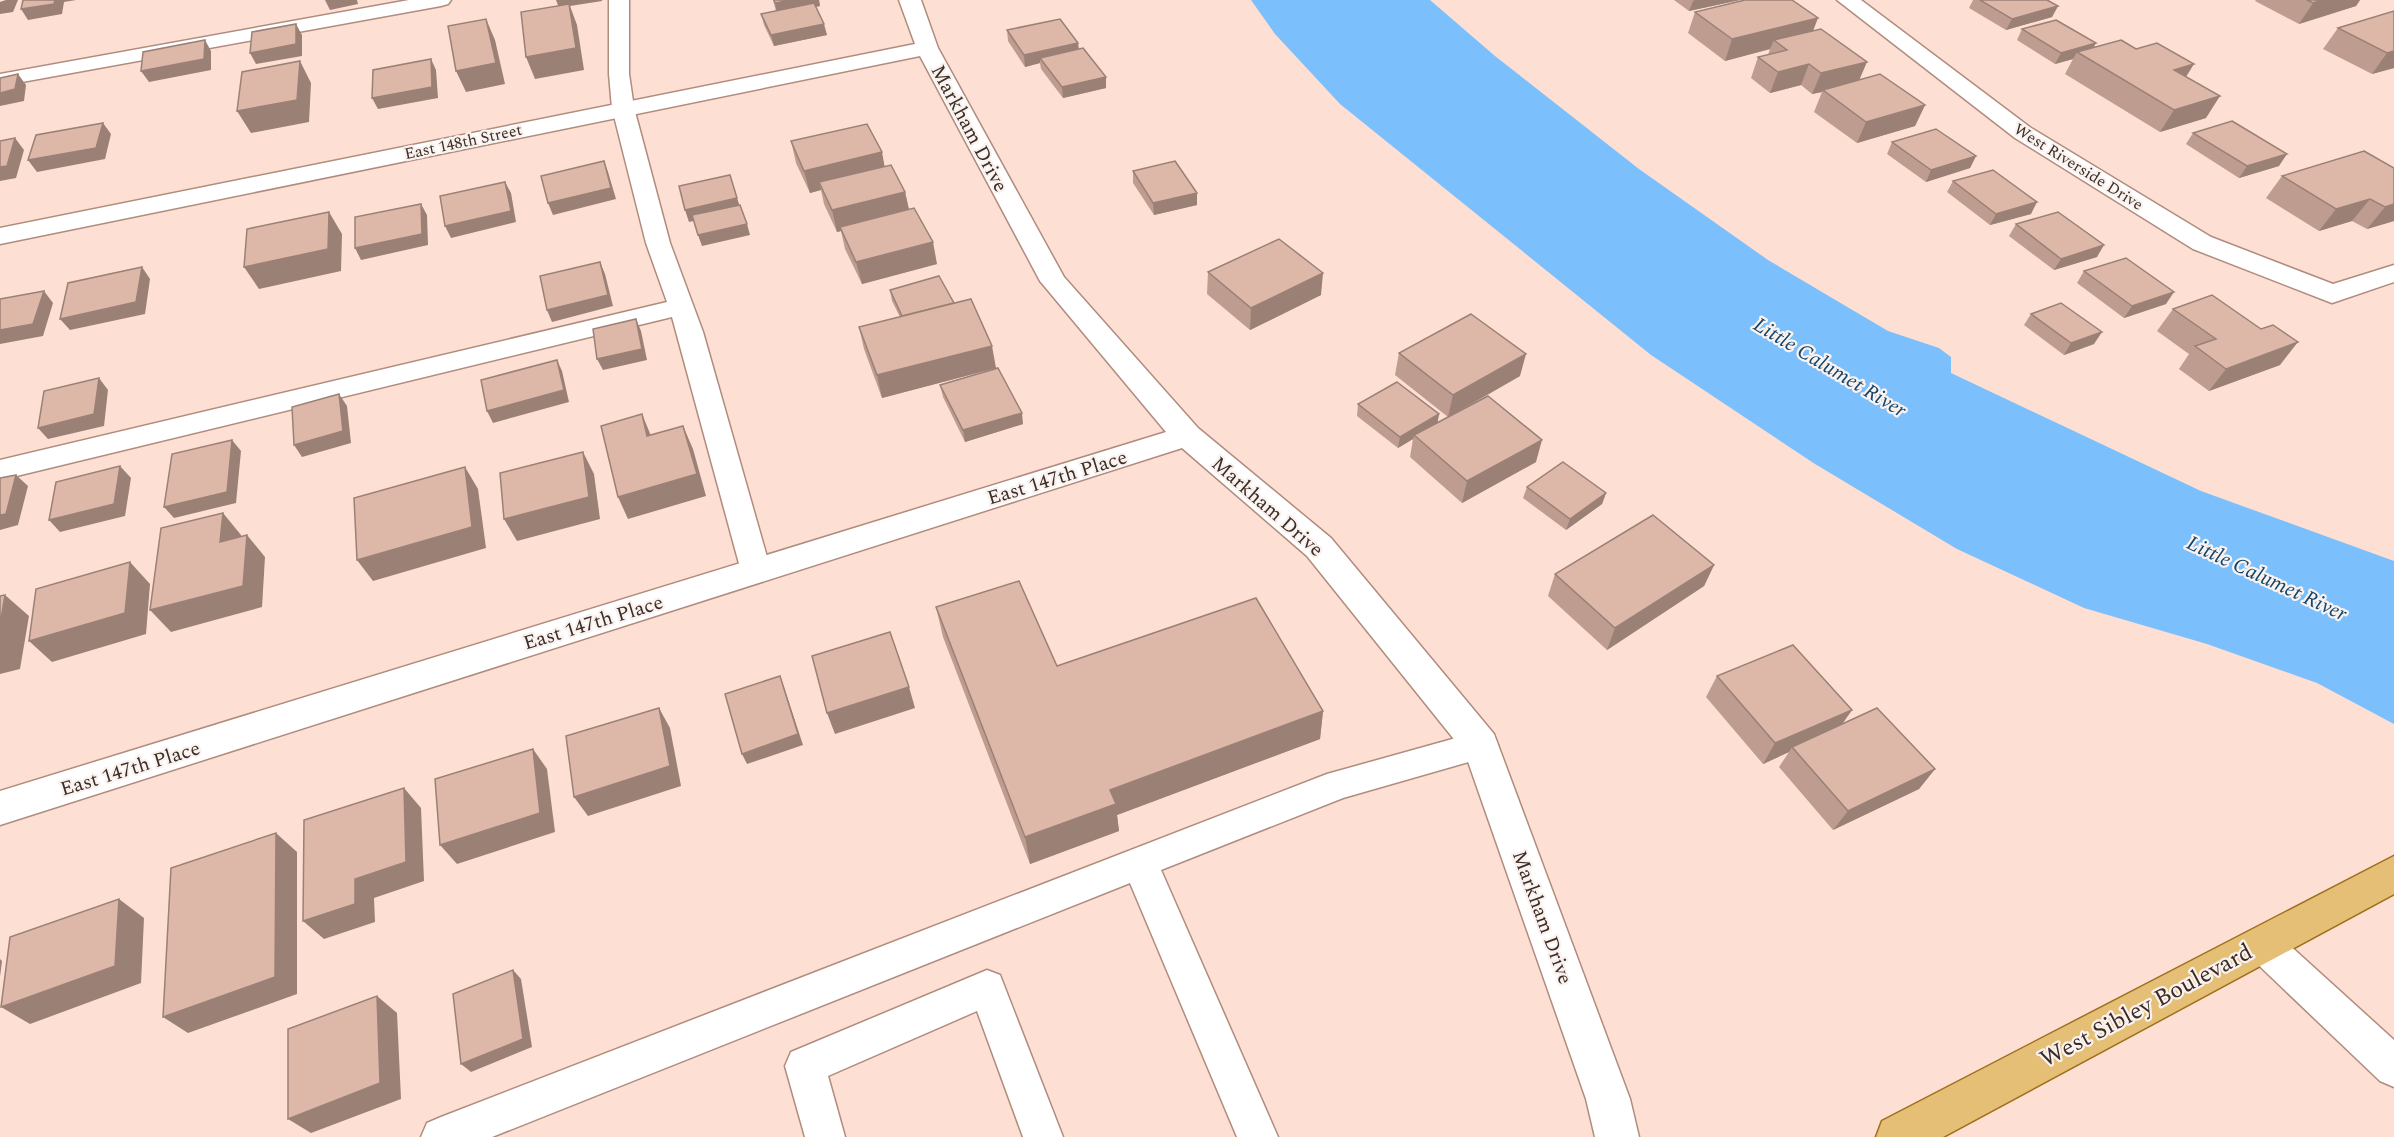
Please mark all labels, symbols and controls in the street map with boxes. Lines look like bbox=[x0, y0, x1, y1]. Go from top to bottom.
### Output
street label: Markham Drive bbox=[923, 59, 1015, 197]
street label: West Riverside Drive bbox=[2009, 117, 2148, 216]
street label: East 148th Street bbox=[402, 118, 525, 166]
water label: Little Calumet River bbox=[1747, 309, 1913, 427]
street label: East 147th Place bbox=[984, 442, 1131, 513]
street label: Markham Drive bbox=[1205, 449, 1330, 564]
water label: Little Calumet River bbox=[2181, 528, 2353, 630]
street label: East 147th Place bbox=[520, 587, 667, 658]
street label: East 147th Place bbox=[57, 733, 204, 804]
street label: Markham Drive bbox=[1504, 846, 1580, 988]
street label: West Sibley Boulevard bbox=[2034, 934, 2259, 1077]

